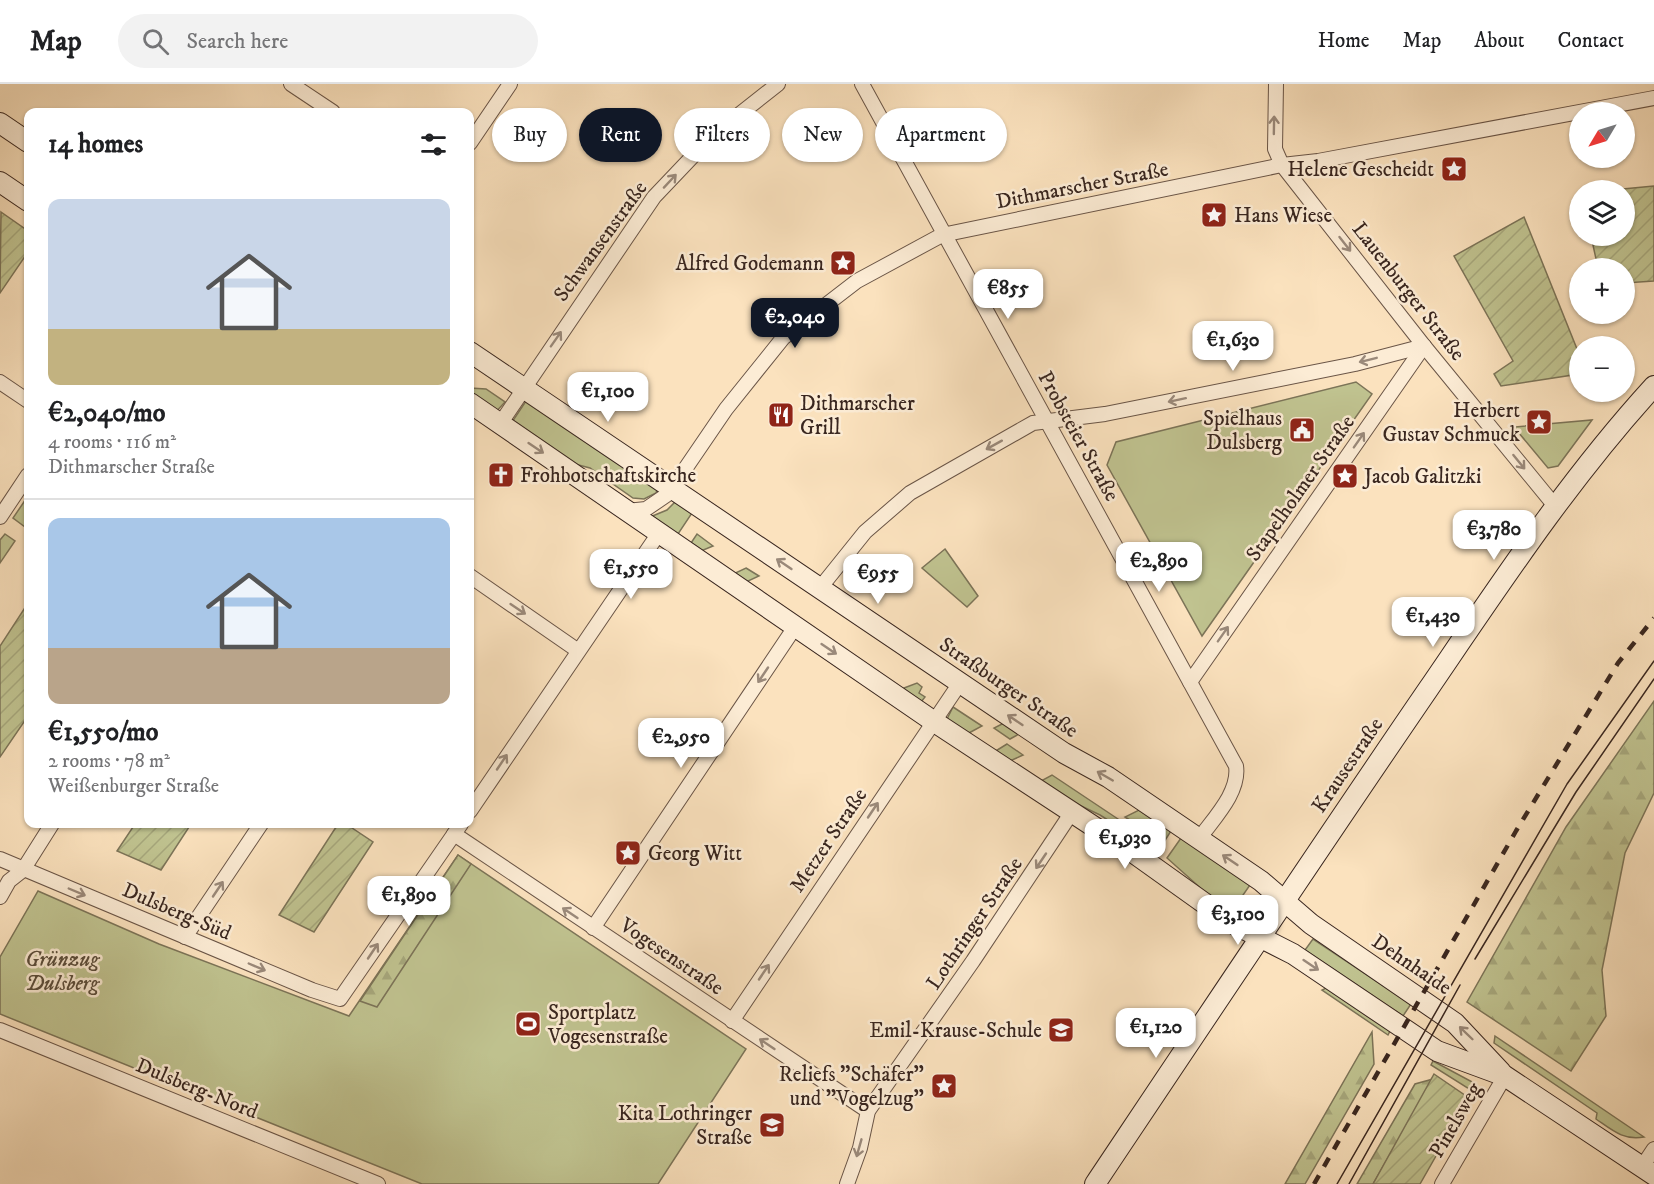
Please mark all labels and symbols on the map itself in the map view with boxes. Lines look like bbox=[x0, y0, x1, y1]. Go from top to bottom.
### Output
north arrow bbox=[1569, 102, 1635, 168]
one-way arrow bbox=[1268, 116, 1280, 136]
place icon: Helene Gescheidt bbox=[1439, 154, 1469, 184]
street label: Dithmarscher Straße bbox=[994, 156, 1171, 215]
place label: Helene Gescheidt bbox=[1287, 157, 1434, 183]
one-way arrow bbox=[662, 174, 677, 189]
street label: Schwansenstraße bbox=[548, 176, 653, 307]
place icon: Hans Wiese bbox=[1199, 200, 1229, 230]
place label: Hans Wiese bbox=[1234, 203, 1332, 229]
street label: Lauenburger Straße bbox=[1346, 217, 1471, 366]
one-way arrow bbox=[1338, 236, 1351, 252]
place icon: Alfred Godemann bbox=[828, 248, 858, 278]
place label: Alfred Godemann bbox=[675, 251, 824, 277]
pin: €855 bbox=[972, 269, 1044, 320]
pin: €2,040 bbox=[746, 298, 844, 349]
pin: €1,630 bbox=[1184, 321, 1282, 372]
one-way arrow bbox=[550, 332, 562, 348]
one-way arrow bbox=[1358, 355, 1377, 367]
street label: Probsteier Straße bbox=[1032, 367, 1125, 506]
pin: €1,100 bbox=[559, 372, 657, 423]
place label: Dithmarscher Grill bbox=[800, 391, 915, 441]
one-way arrow bbox=[1167, 395, 1187, 406]
place label: Herbert Gustav Schmuck bbox=[1382, 398, 1521, 448]
restaurant icon: Dithmarscher Grill bbox=[766, 400, 796, 430]
place label: Spielhaus Dulsberg bbox=[1203, 406, 1283, 456]
place icon: Herbert Gustav Schmuck bbox=[1524, 407, 1554, 437]
street label: Stapelholmer Straße bbox=[1241, 410, 1361, 567]
public building icon: Spielhaus Dulsberg bbox=[1287, 415, 1317, 445]
one-way arrow bbox=[1353, 433, 1365, 449]
one-way arrow bbox=[986, 439, 1003, 451]
one-way arrow bbox=[527, 442, 543, 454]
one-way arrow bbox=[1513, 454, 1526, 470]
church icon: Frohbotschaftskirche bbox=[486, 460, 516, 490]
place icon: Jacob Galitzki bbox=[1330, 461, 1360, 491]
place label: Frohbotschaftskirche bbox=[520, 463, 697, 489]
place label: Jacob Galitzki bbox=[1362, 464, 1481, 490]
pin: €3,780 bbox=[1445, 510, 1543, 561]
pin: €2,890 bbox=[1110, 542, 1208, 593]
pin: €1,550 bbox=[582, 549, 680, 600]
pin: €955 bbox=[842, 554, 914, 605]
one-way arrow bbox=[776, 558, 793, 570]
pin: €1,430 bbox=[1384, 597, 1482, 648]
one-way arrow bbox=[509, 603, 525, 615]
one-way arrow bbox=[1217, 627, 1229, 643]
street label: Straßburger Straße bbox=[934, 632, 1083, 744]
one-way arrow bbox=[820, 643, 836, 655]
one-way arrow bbox=[757, 667, 769, 683]
street label: Krausestraße bbox=[1307, 713, 1389, 818]
one-way arrow bbox=[1007, 714, 1024, 726]
pin: €2,950 bbox=[632, 718, 730, 769]
one-way arrow bbox=[496, 754, 508, 771]
one-way arrow bbox=[1097, 769, 1114, 781]
street label: Metzer Straße bbox=[784, 783, 873, 898]
one-way arrow bbox=[867, 803, 879, 819]
pin: €1,930 bbox=[1076, 819, 1174, 870]
place icon: Georg Witt bbox=[613, 838, 643, 868]
place label: Georg Witt bbox=[648, 841, 742, 867]
street label: Lothringer Straße bbox=[921, 852, 1029, 995]
one-way arrow bbox=[1035, 852, 1047, 869]
one-way arrow bbox=[1223, 854, 1239, 866]
pin: €1,890 bbox=[360, 876, 458, 927]
street label: Dulsberg-Süd bbox=[118, 877, 235, 947]
one-way arrow bbox=[212, 881, 224, 897]
one-way arrow bbox=[67, 887, 85, 898]
pin: €3,100 bbox=[1189, 895, 1287, 946]
one-way arrow bbox=[562, 907, 578, 919]
street label: Vogesenstraße bbox=[614, 912, 729, 1001]
street label: Dehnhaide bbox=[1367, 929, 1457, 1001]
one-way arrow bbox=[367, 943, 380, 960]
park label: Grünzug Dulsberg bbox=[25, 947, 100, 997]
one-way arrow bbox=[1302, 959, 1318, 971]
one-way arrow bbox=[247, 962, 265, 973]
one-way arrow bbox=[758, 964, 770, 981]
place label: Sportplatz Vogesenstraße bbox=[547, 1000, 668, 1050]
pin: €1,120 bbox=[1107, 1008, 1205, 1059]
sports icon: Sportplatz Vogesenstraße bbox=[513, 1009, 543, 1039]
school or university icon: Emil-Krause-Schule bbox=[1046, 1015, 1076, 1045]
place label: Emil-Krause-Schule bbox=[869, 1018, 1042, 1044]
one-way arrow bbox=[1458, 1025, 1473, 1040]
one-way arrow bbox=[759, 1038, 776, 1050]
street label: Dulsberg-Nord bbox=[132, 1053, 262, 1125]
place label: Reliefs "Schäfer" und "Vogelzug" bbox=[779, 1062, 924, 1112]
place icon: Reliefs "Schäfer" und "Vogelzug" bbox=[929, 1071, 959, 1101]
street label: Pinelsweg bbox=[1424, 1077, 1488, 1163]
place label: Kita Lothringer Straße bbox=[618, 1101, 752, 1151]
school or university icon: Kita Lothringer Straße bbox=[757, 1110, 787, 1140]
one-way arrow bbox=[853, 1138, 864, 1157]

